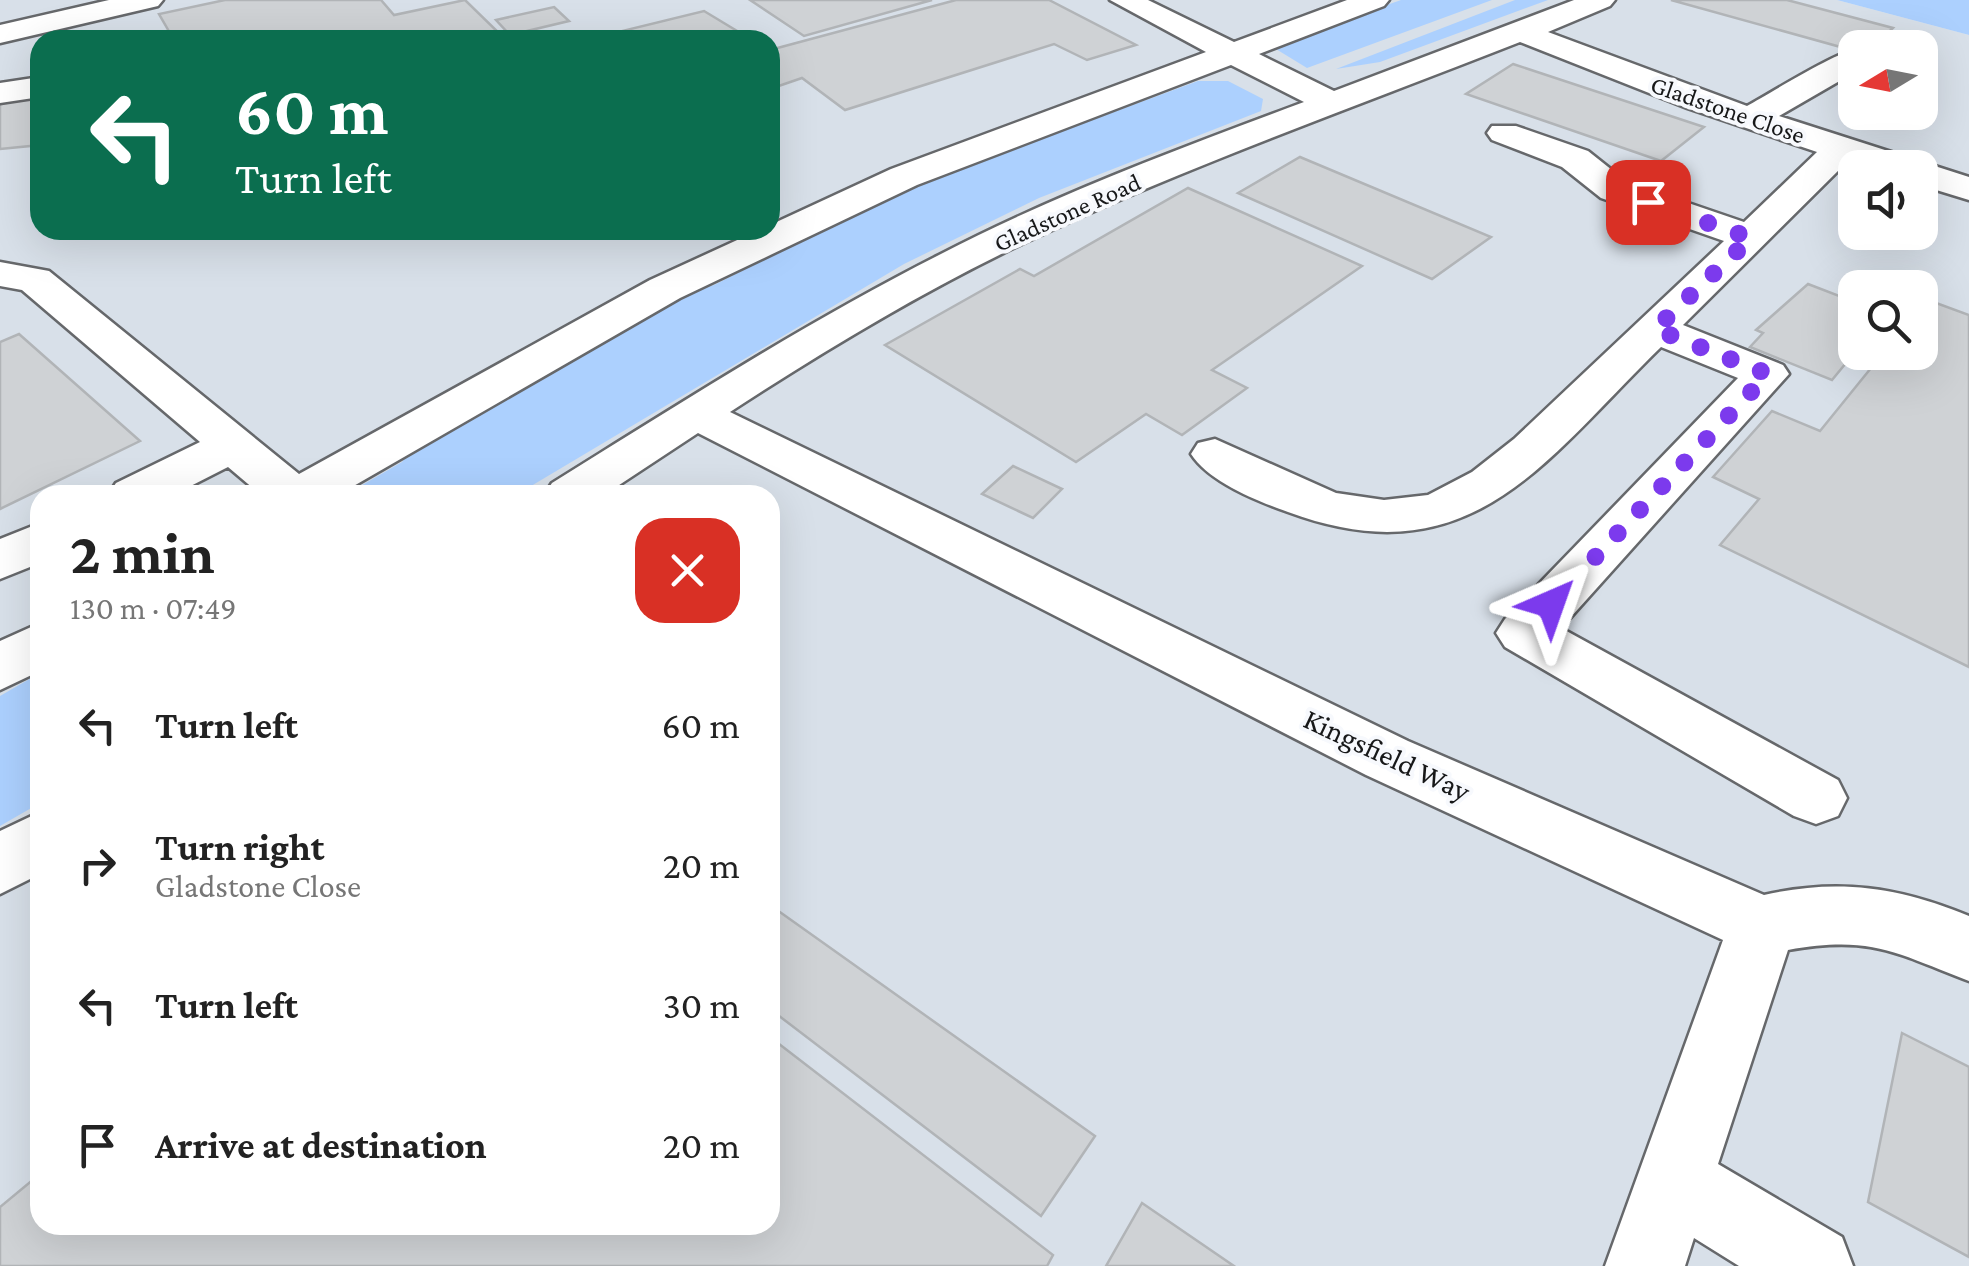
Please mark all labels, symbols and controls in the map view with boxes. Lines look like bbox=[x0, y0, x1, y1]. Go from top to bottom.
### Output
north arrow bbox=[1838, 30, 1938, 130]
map controls bbox=[1838, 30, 1938, 370]
icon: left bbox=[70, 70, 200, 200]
street label: Gladstone Close bbox=[1647, 70, 1808, 148]
text: 60 m bbox=[235, 71, 388, 149]
button: sound bbox=[1838, 150, 1938, 250]
text: Turn left bbox=[235, 153, 392, 203]
pin bbox=[1606, 160, 1691, 245]
street label: Gladstone Road bbox=[990, 168, 1145, 257]
icon: arrive bbox=[1621, 175, 1676, 230]
button: search bbox=[1838, 270, 1938, 370]
button: close bbox=[635, 518, 740, 623]
text: 2 min bbox=[70, 519, 215, 586]
position arrow bbox=[1499, 552, 1603, 656]
text: 130 m · 07:49 bbox=[70, 590, 237, 626]
icon: left bbox=[70, 698, 125, 753]
street label: Kingsfield Way bbox=[1298, 702, 1476, 808]
text: Turn left bbox=[155, 704, 298, 746]
text: 60 m bbox=[662, 704, 740, 746]
text: Turn right bbox=[155, 826, 324, 868]
icon: right bbox=[70, 838, 125, 893]
text: 20 m bbox=[663, 844, 740, 886]
text: Gladstone Close bbox=[155, 868, 361, 904]
icon: left bbox=[70, 978, 125, 1033]
text: Turn left bbox=[155, 984, 298, 1026]
text: 30 m bbox=[663, 984, 740, 1026]
icon: arrive bbox=[70, 1118, 125, 1173]
text: Arrive at destination bbox=[155, 1124, 487, 1166]
text: 20 m bbox=[663, 1124, 740, 1166]

